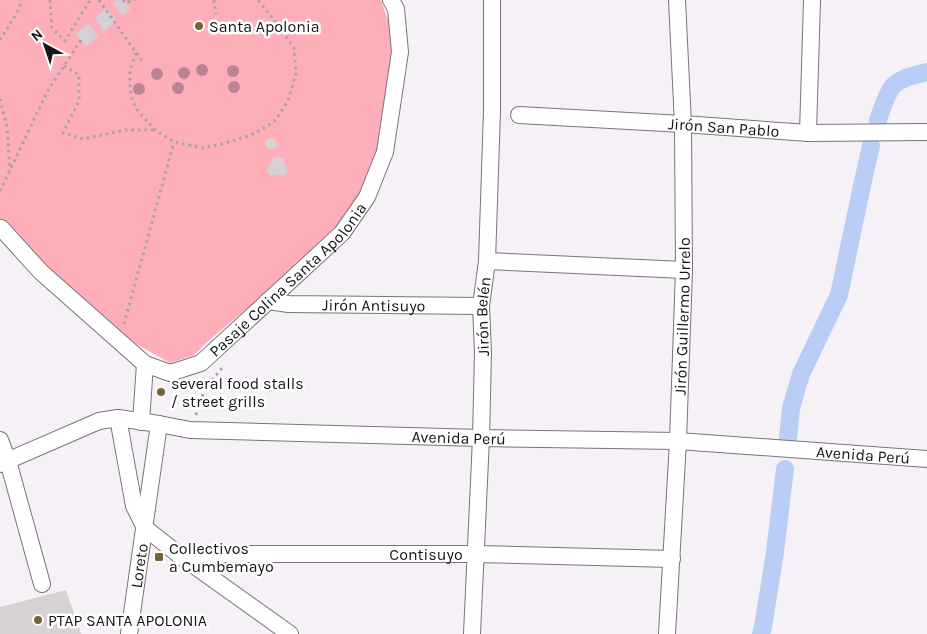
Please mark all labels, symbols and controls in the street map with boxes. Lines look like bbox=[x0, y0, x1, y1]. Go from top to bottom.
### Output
place label: Santa Apolonia bbox=[209, 17, 320, 36]
north arrow bbox=[20, 20, 70, 70]
marker: Santa Apolonia bbox=[193, 20, 205, 32]
text: N bbox=[28, 26, 46, 45]
street label: Jirón San Pablo bbox=[667, 114, 780, 140]
street label: Pasaje Colina Santa Apolonia bbox=[205, 199, 370, 360]
street label: Jirón Guillermo Urrelo bbox=[670, 237, 694, 396]
street label: Jirón Belén bbox=[471, 275, 494, 357]
street label: Jirón Antisuyo bbox=[322, 295, 426, 315]
place label: several food stalls / street grills bbox=[171, 374, 304, 411]
marker: several food stalls / street grills bbox=[155, 386, 167, 398]
street label: Avenida Perú bbox=[411, 427, 506, 448]
street label: Avenida Perú bbox=[816, 442, 911, 467]
place label: Collectivos a Cumbemayo bbox=[169, 539, 274, 576]
street label: Loreto bbox=[126, 542, 151, 589]
street label: Contisuyo bbox=[389, 545, 463, 564]
marker: Collectivos a Cumbemayo bbox=[153, 551, 165, 563]
place label: PTAP SANTA APOLONIA bbox=[48, 611, 207, 630]
marker: PTAP SANTA APOLONIA bbox=[32, 614, 44, 626]

